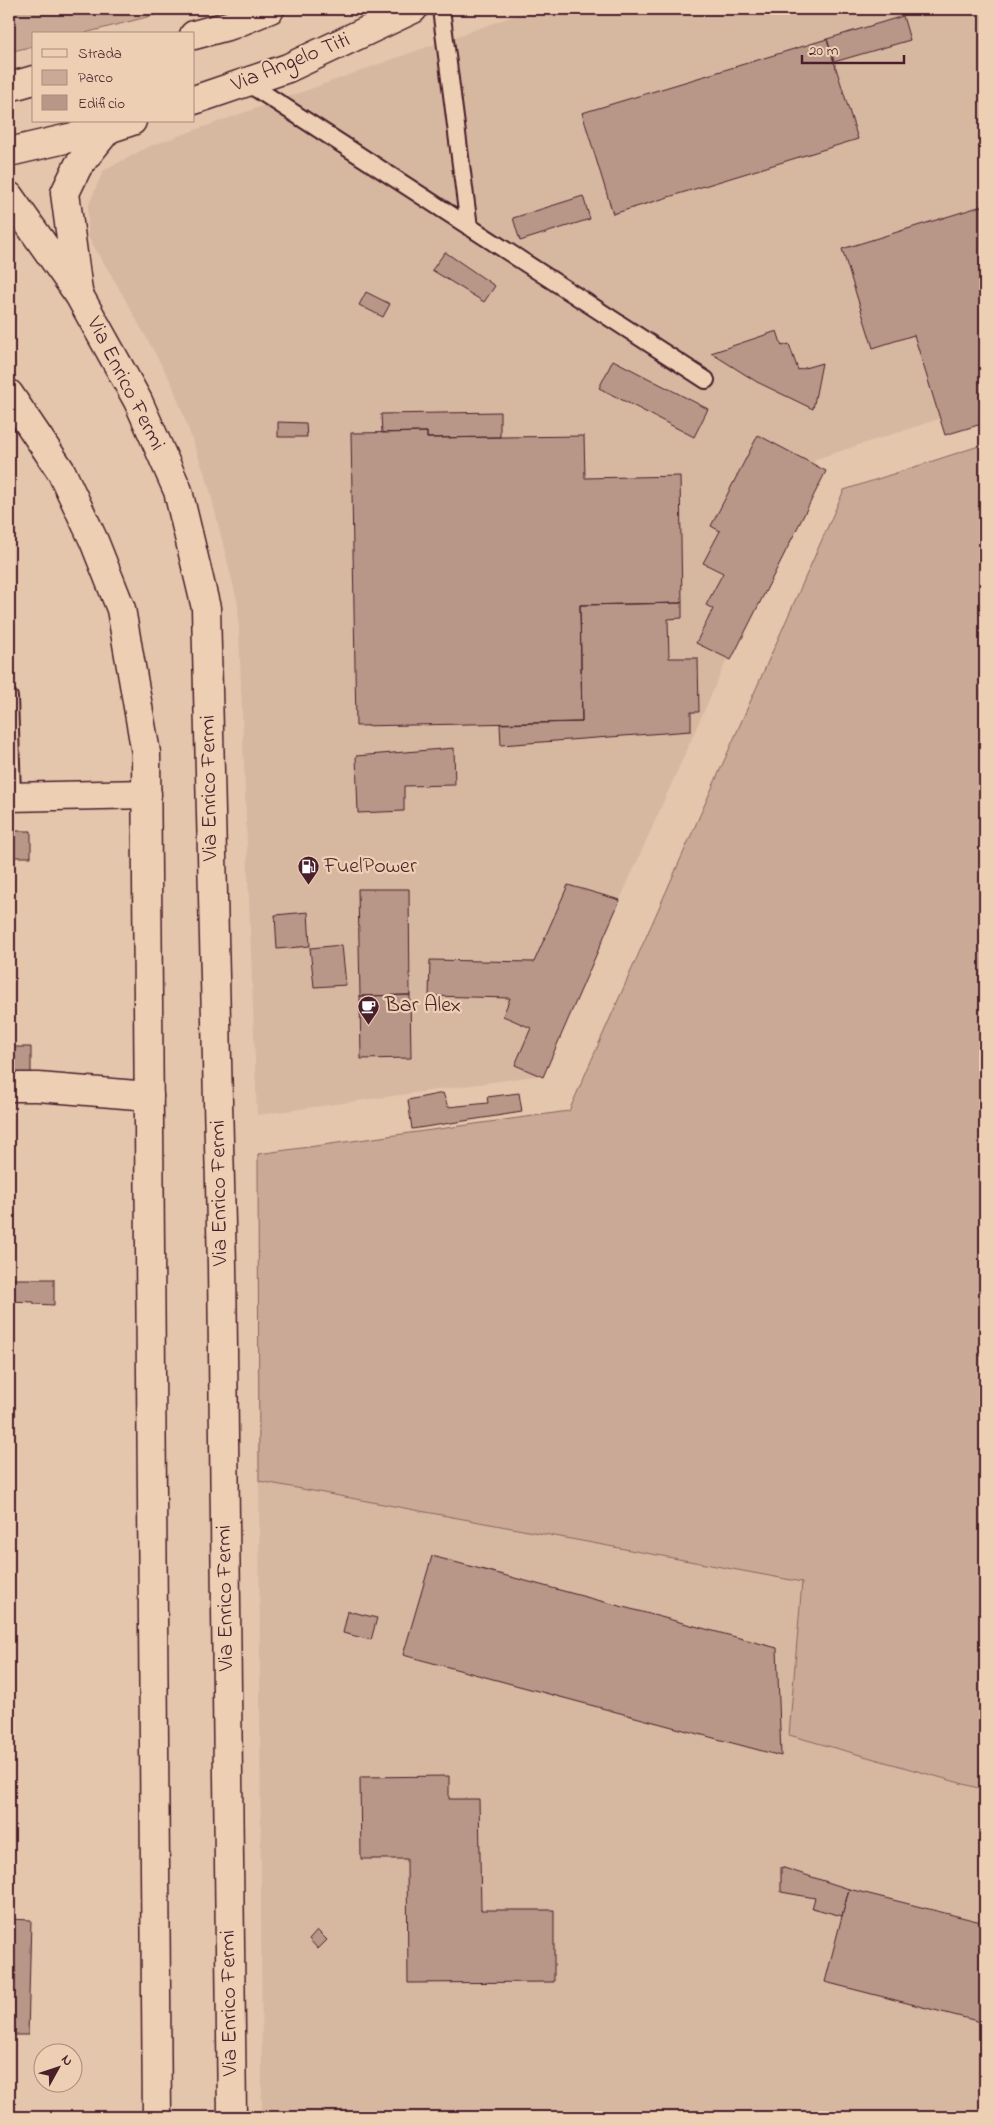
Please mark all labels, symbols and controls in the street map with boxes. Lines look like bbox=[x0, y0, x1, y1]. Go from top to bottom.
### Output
street label: Via Angelo Titi bbox=[226, 25, 356, 103]
legend bbox=[32, 32, 195, 122]
scale bar bbox=[802, 32, 904, 64]
text: 20 m bbox=[809, 40, 839, 62]
text: Strada bbox=[78, 43, 122, 65]
text: Parco bbox=[78, 67, 113, 89]
text: Edificio bbox=[78, 93, 125, 115]
street label: Via Enrico Fermi bbox=[77, 311, 172, 456]
street label: Via Enrico Fermi bbox=[193, 715, 227, 862]
place label: FuelPower bbox=[323, 851, 417, 883]
fuel station icon: FuelPower bbox=[296, 855, 320, 886]
place label: Bar Alex bbox=[384, 990, 461, 1022]
cafe icon: Bar Alex bbox=[357, 994, 381, 1025]
street label: Via Enrico Fermi bbox=[203, 1120, 237, 1267]
street label: Via Enrico Fermi bbox=[209, 1525, 243, 1672]
street label: Via Enrico Fermi bbox=[213, 1930, 247, 2077]
north arrow bbox=[32, 2044, 82, 2094]
text: N bbox=[56, 2050, 78, 2071]

